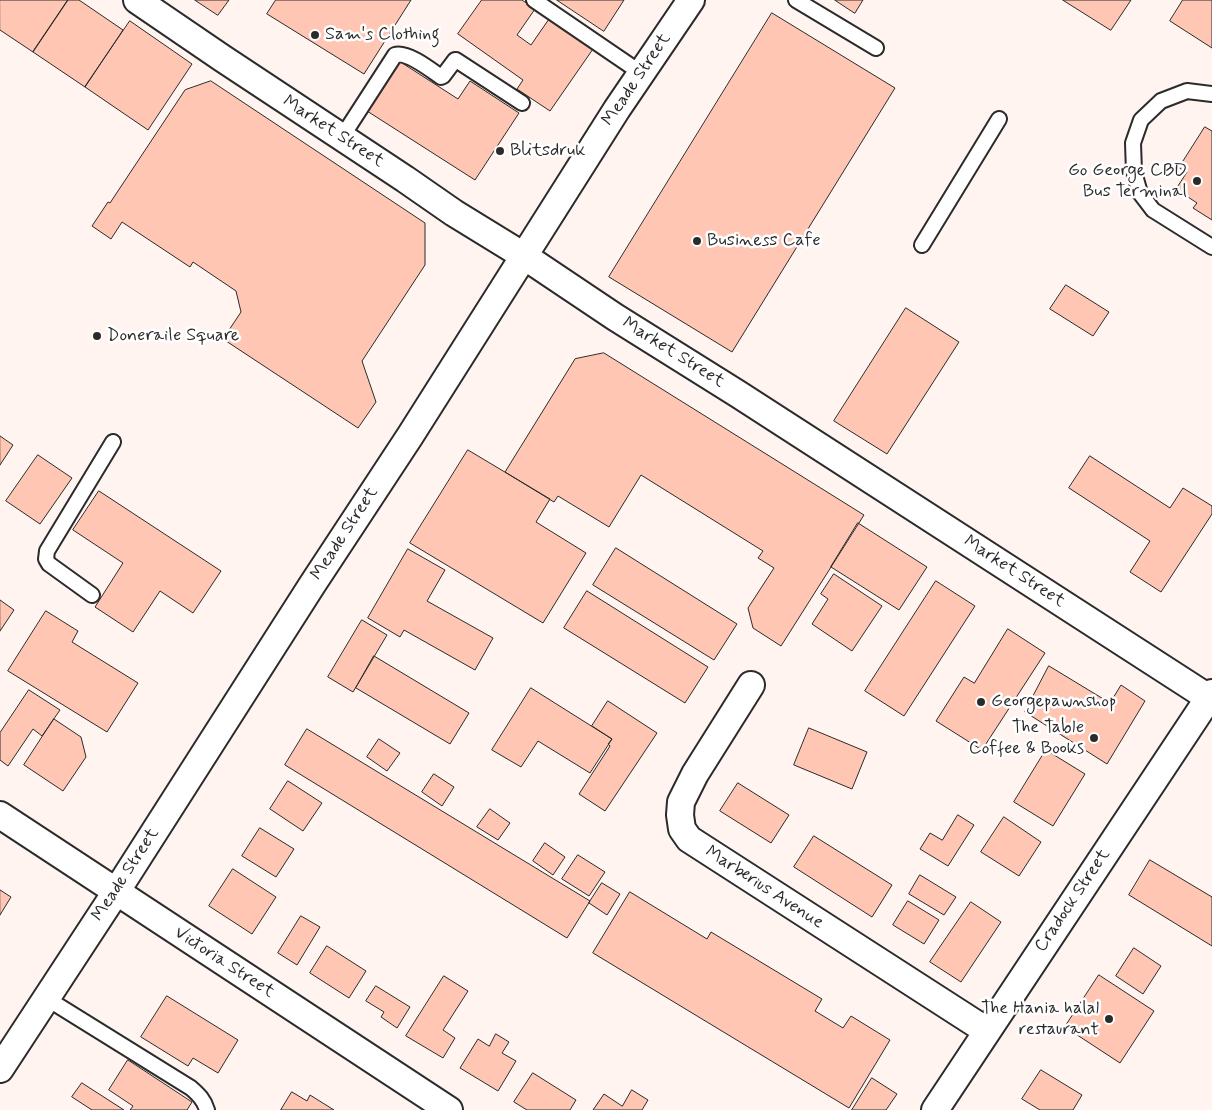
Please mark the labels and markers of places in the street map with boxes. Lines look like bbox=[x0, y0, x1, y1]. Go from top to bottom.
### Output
place label: Sam's Clothing bbox=[325, 24, 440, 46]
marker: Sam's Clothing bbox=[309, 29, 321, 41]
place label: Blitsdruk bbox=[510, 140, 585, 162]
marker: Blitsdruk bbox=[494, 145, 506, 157]
place label: Go George CBD Bus Terminal bbox=[1068, 160, 1187, 202]
marker: Go George CBD Bus Terminal bbox=[1191, 175, 1203, 187]
place label: Business Cafe bbox=[707, 230, 821, 252]
marker: Business Cafe bbox=[691, 235, 703, 247]
place label: Doneraile Square bbox=[107, 325, 239, 347]
marker: Doneraile Square bbox=[91, 330, 103, 342]
place label: Georgepawnshop bbox=[991, 691, 1116, 713]
marker: Georgepawnshop bbox=[975, 696, 987, 708]
place label: The Table Coffee & Books bbox=[969, 717, 1084, 760]
marker: The Table Coffee & Books bbox=[1088, 732, 1100, 744]
place label: The Hania halal restaurant bbox=[981, 998, 1099, 1040]
marker: The Hania halal restaurant bbox=[1103, 1013, 1115, 1025]

